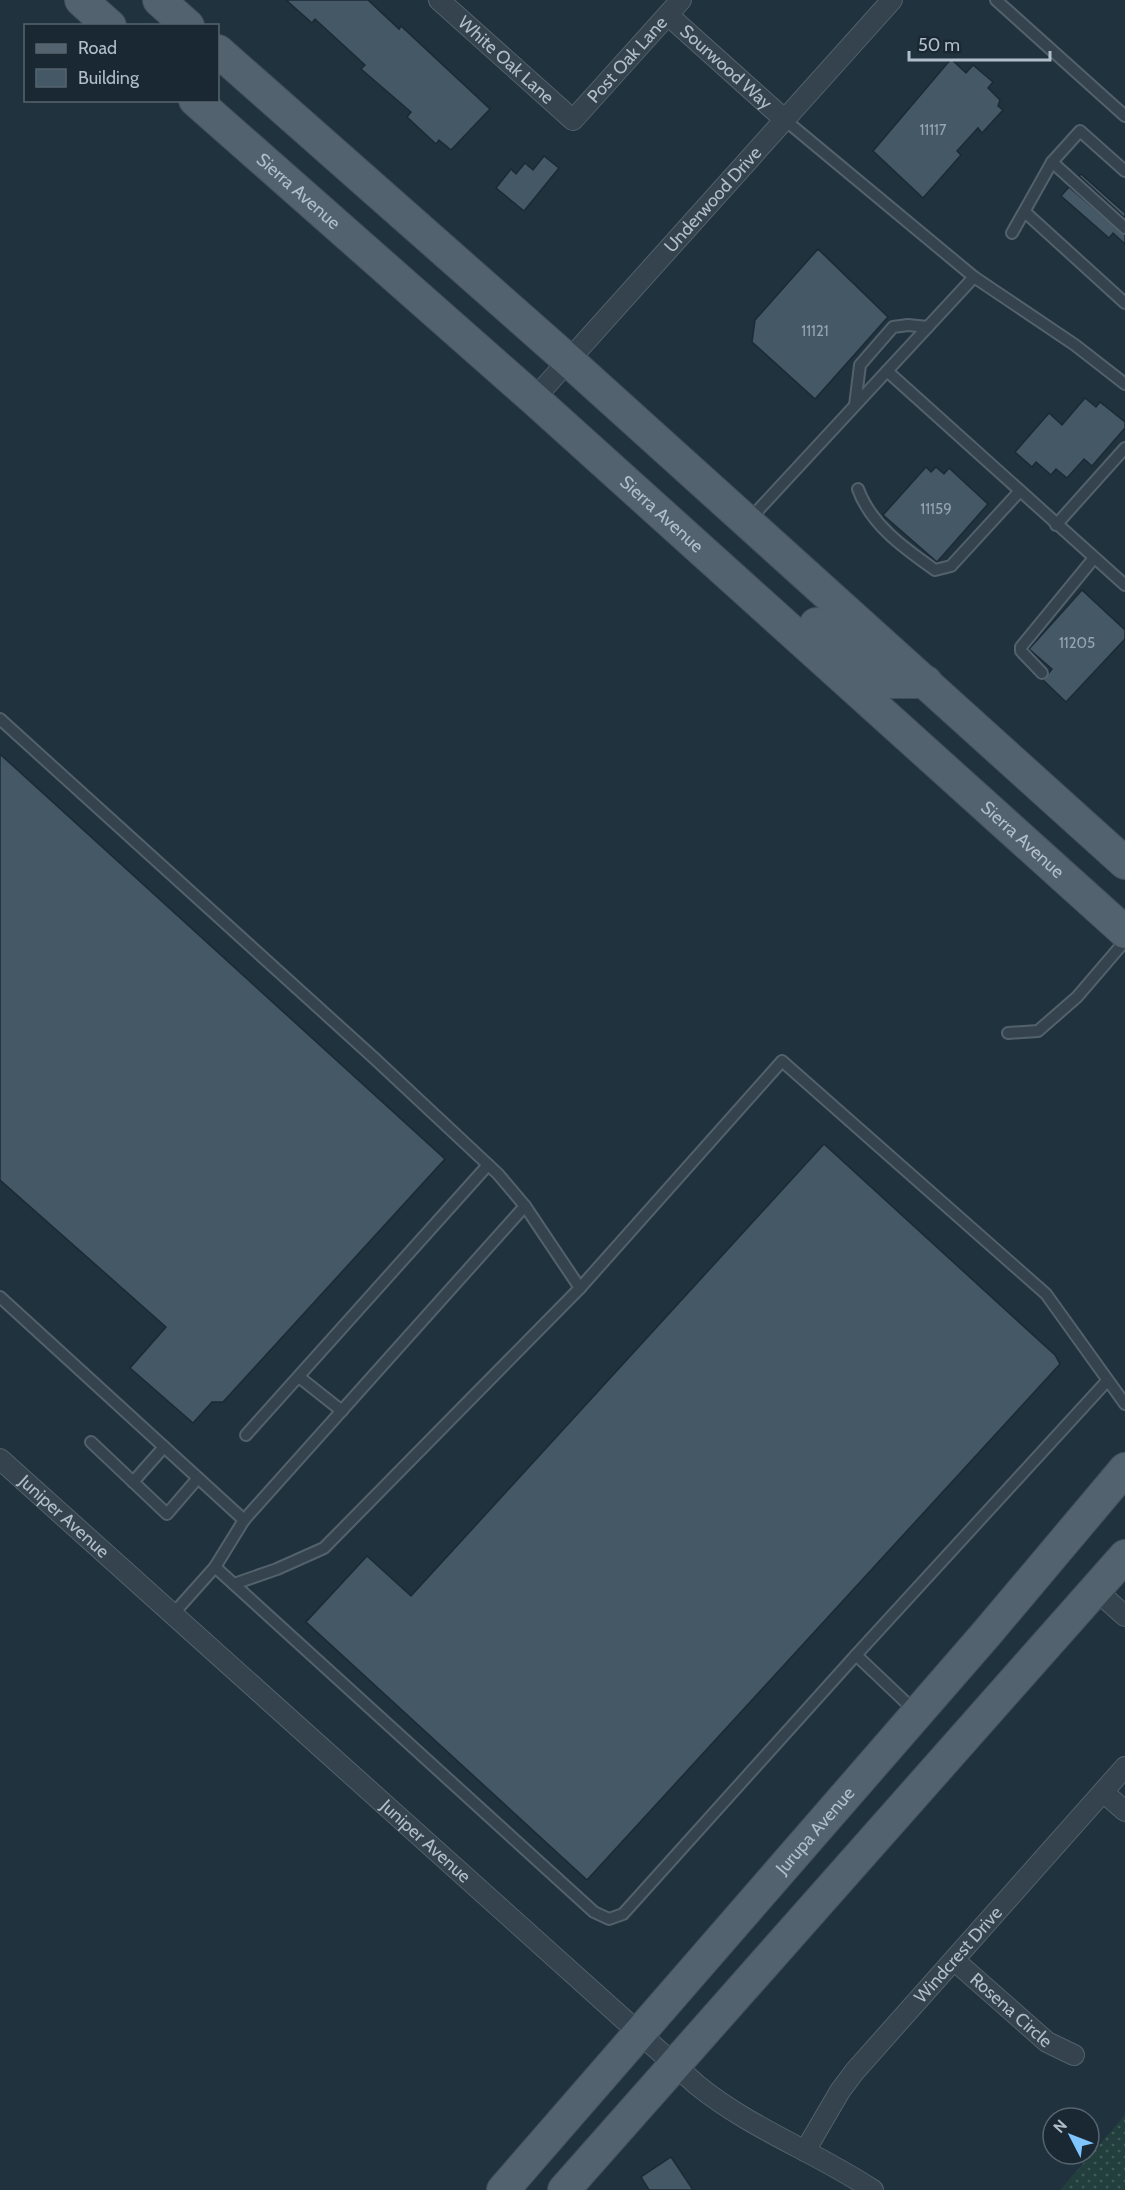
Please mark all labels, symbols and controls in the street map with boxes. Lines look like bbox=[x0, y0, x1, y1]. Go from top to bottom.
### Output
street label: White Oak Lane bbox=[454, 11, 559, 109]
street label: Post Oak Lane bbox=[583, 12, 672, 108]
street label: Sourwood Way bbox=[676, 20, 777, 114]
legend bbox=[24, 24, 219, 102]
scale bar bbox=[909, 24, 1050, 62]
text: 50 m bbox=[918, 34, 960, 56]
text: Road bbox=[78, 37, 117, 59]
text: Building bbox=[78, 67, 140, 89]
house number: 11117 bbox=[919, 121, 947, 139]
street label: Underwood Drive bbox=[660, 142, 766, 257]
street label: Sierra Avenue bbox=[252, 148, 345, 234]
house number: 11121 bbox=[801, 322, 829, 340]
street label: Sierra Avenue bbox=[616, 471, 708, 557]
house number: 11159 bbox=[920, 500, 952, 518]
house number: 11205 bbox=[1059, 634, 1095, 652]
street label: Sierra Avenue bbox=[976, 796, 1069, 883]
street label: Juniper Avenue bbox=[14, 1470, 114, 1563]
street label: Jurupa Avenue bbox=[771, 1782, 859, 1880]
street label: Juniper Avenue bbox=[375, 1794, 475, 1887]
street label: Windcrest Drive bbox=[910, 1902, 1007, 2008]
street label: Rosena Circle bbox=[965, 1968, 1057, 2052]
north arrow bbox=[1041, 2106, 1101, 2166]
text: N bbox=[1049, 2116, 1071, 2137]

